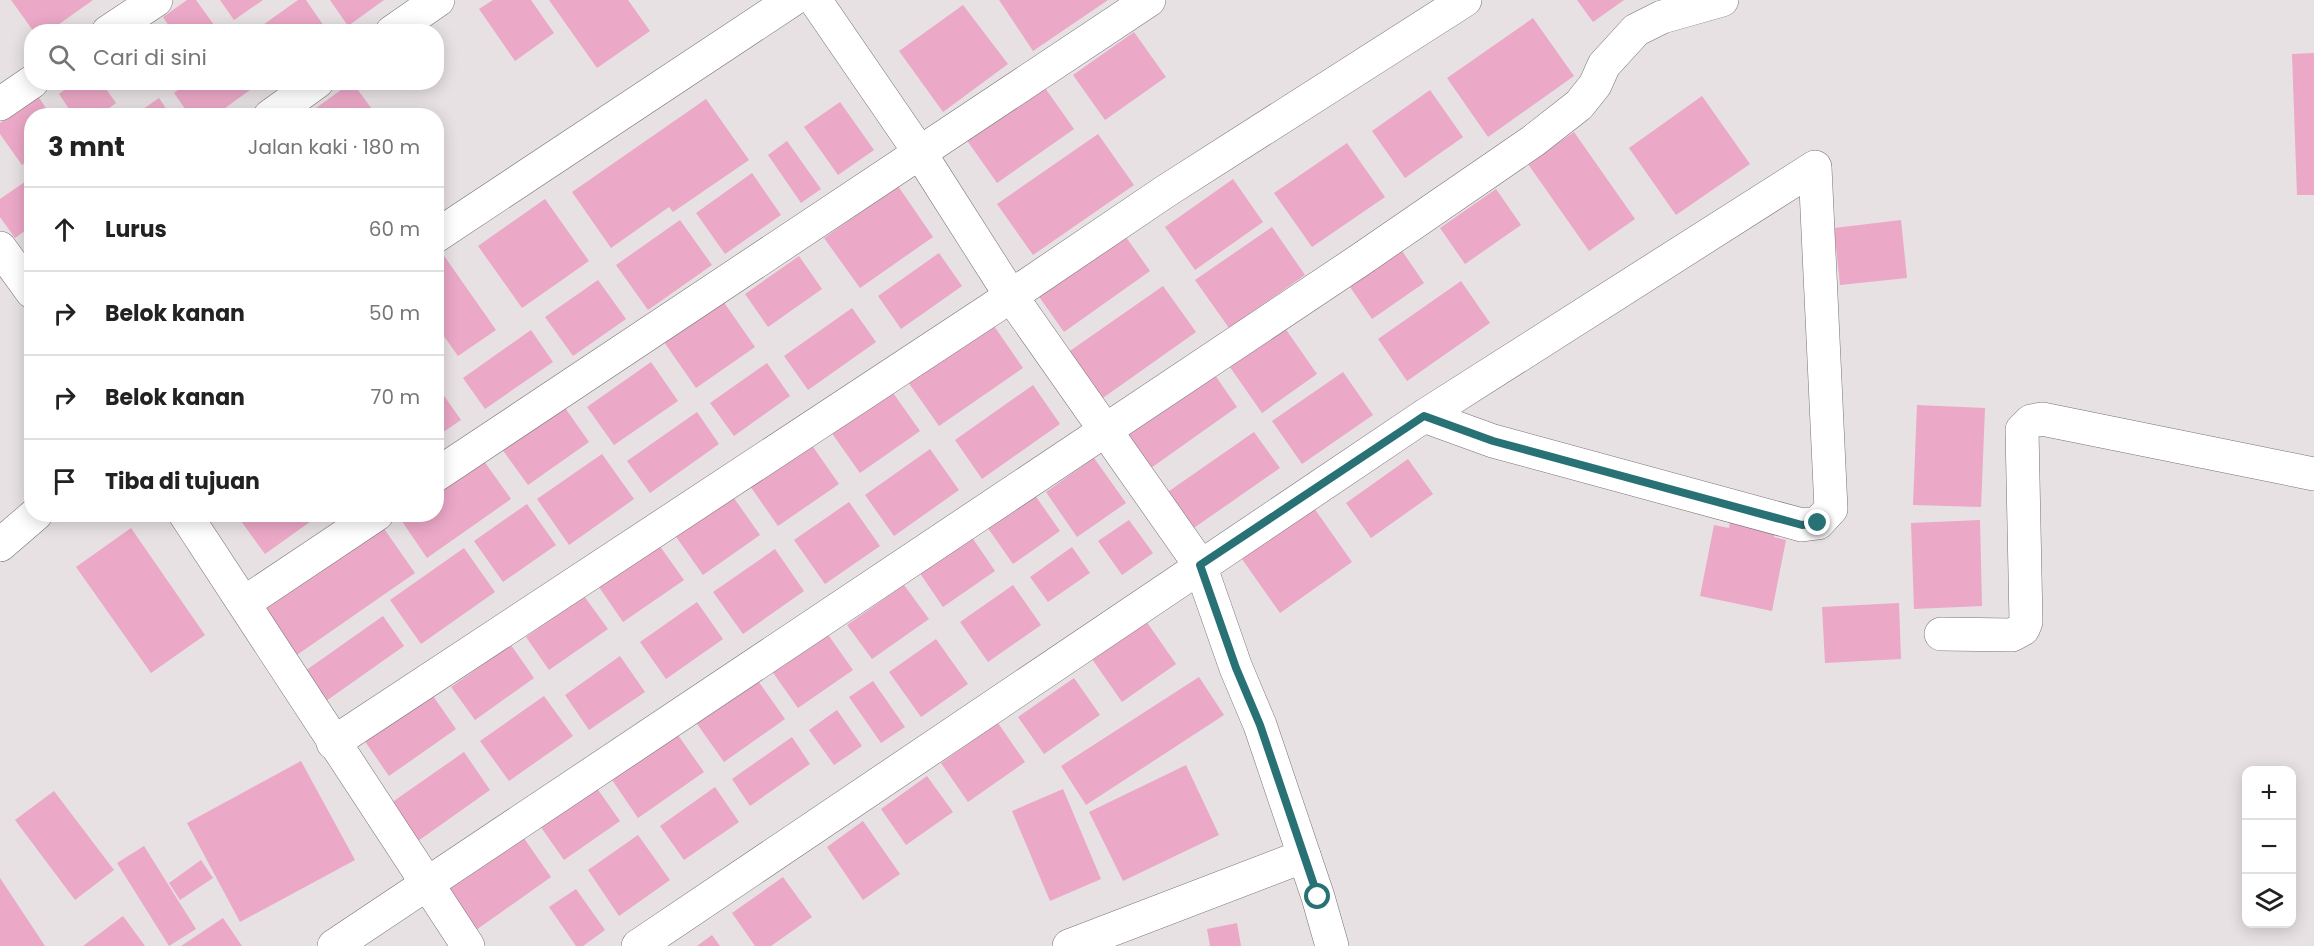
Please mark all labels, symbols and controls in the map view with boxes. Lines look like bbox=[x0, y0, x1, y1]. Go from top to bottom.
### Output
search box bbox=[24, 24, 444, 90]
icon: search bbox=[45, 41, 78, 74]
text: Cari di sini bbox=[93, 42, 207, 73]
text: 3 mnt bbox=[48, 129, 125, 165]
text: Jalan kaki · 180 m bbox=[248, 133, 420, 161]
icon: ahead bbox=[48, 213, 81, 246]
text: Lurus bbox=[105, 214, 167, 245]
text: 60 m bbox=[369, 215, 420, 243]
icon: right bbox=[48, 297, 81, 330]
text: Belok kanan bbox=[105, 298, 245, 329]
text: 50 m bbox=[369, 299, 420, 327]
icon: right bbox=[48, 381, 81, 414]
text: Belok kanan bbox=[105, 382, 245, 413]
text: 70 m bbox=[371, 383, 420, 411]
icon: arrive bbox=[48, 465, 81, 498]
text: Tiba di tujuan bbox=[105, 466, 260, 497]
route end bbox=[1804, 509, 1830, 535]
map controls bbox=[2242, 766, 2296, 928]
button: + bbox=[2242, 766, 2296, 820]
button: − bbox=[2242, 820, 2296, 874]
button: layers bbox=[2242, 874, 2296, 928]
route start bbox=[1304, 883, 1330, 909]

